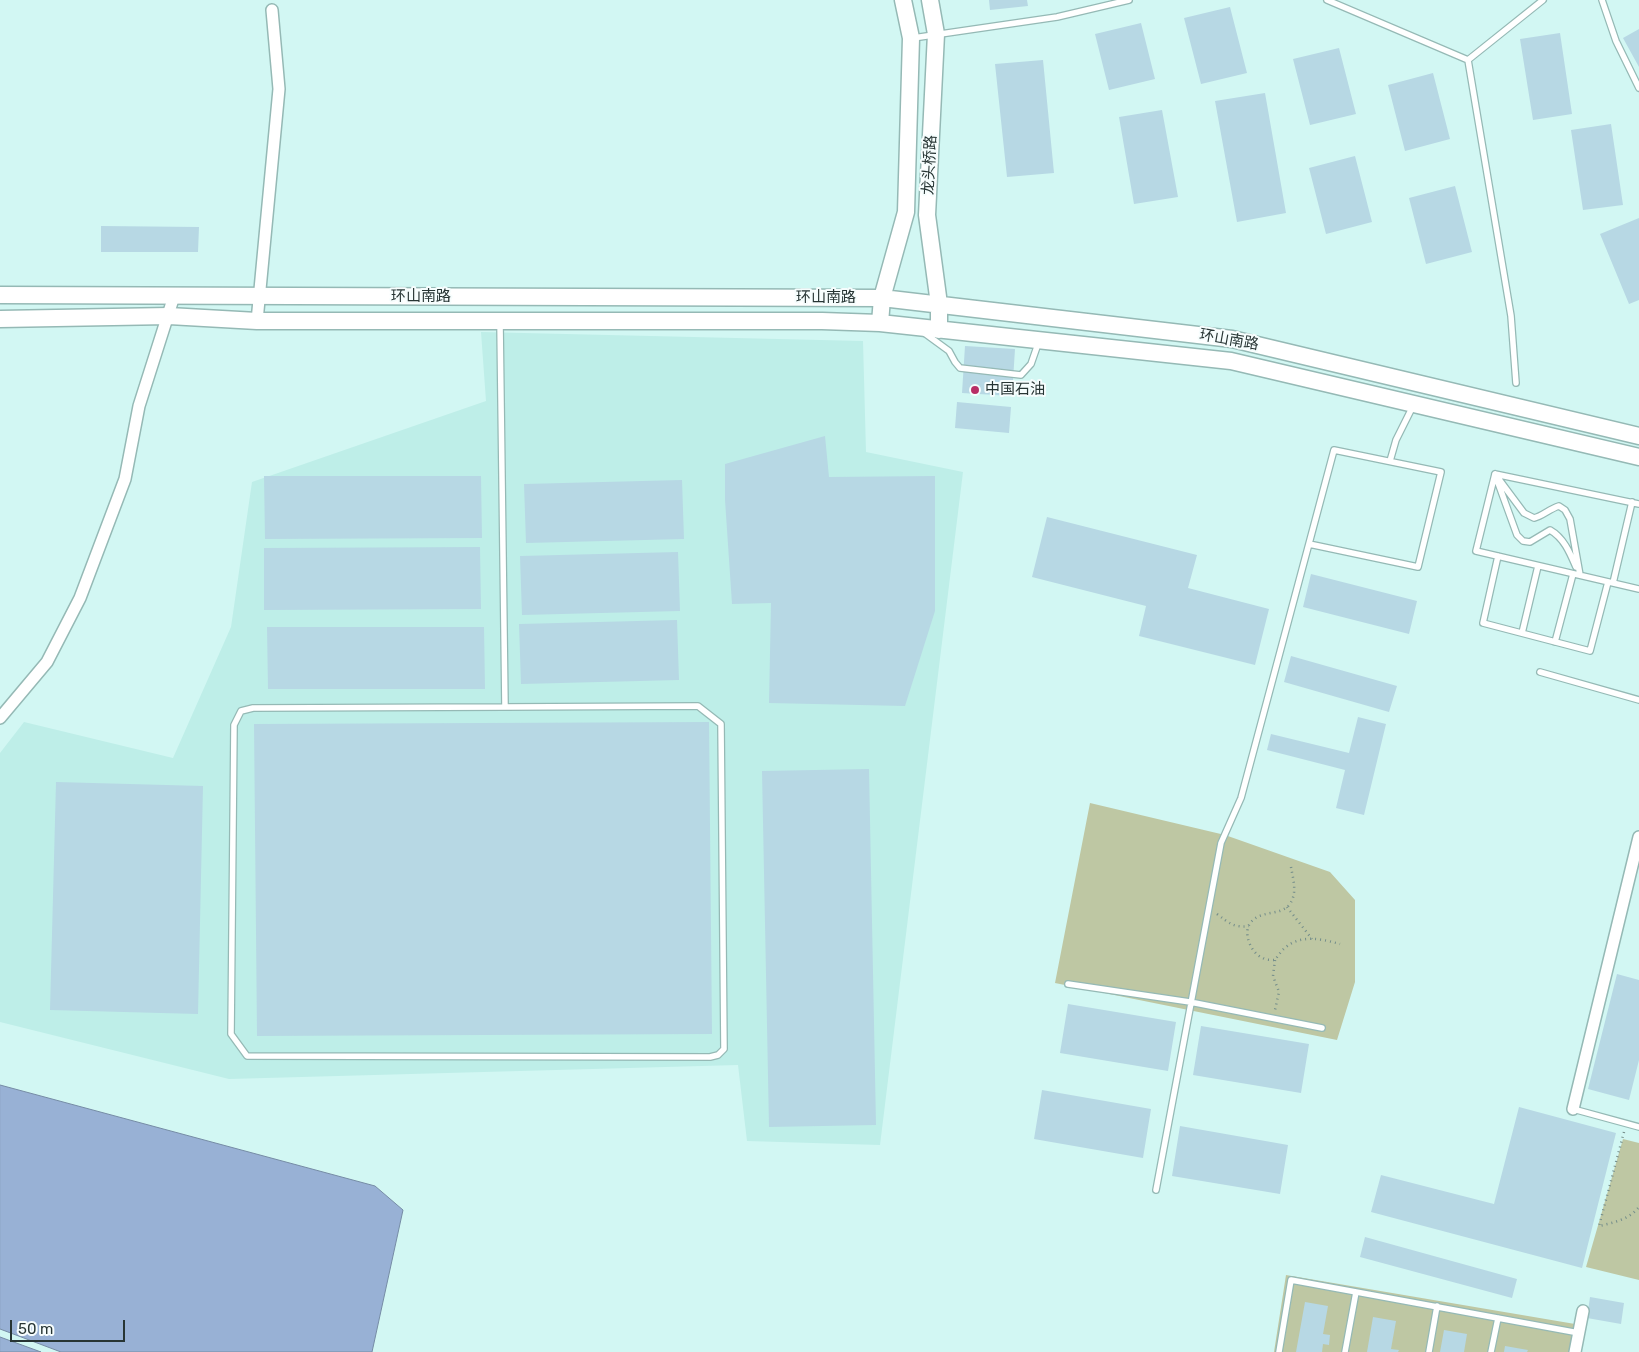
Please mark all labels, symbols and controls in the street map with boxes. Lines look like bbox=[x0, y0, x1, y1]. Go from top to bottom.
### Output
street label: 龙头桥路 bbox=[919, 135, 941, 195]
street label: 环山南路 bbox=[391, 288, 451, 306]
street label: 环山南路 bbox=[796, 289, 856, 307]
street label: 环山南路 bbox=[1198, 326, 1260, 354]
place label: 中国石油 bbox=[985, 381, 1045, 399]
marker: 中国石油 bbox=[969, 384, 981, 396]
scale bar bbox=[12, 1310, 128, 1342]
text: 50 m bbox=[18, 1320, 53, 1338]

